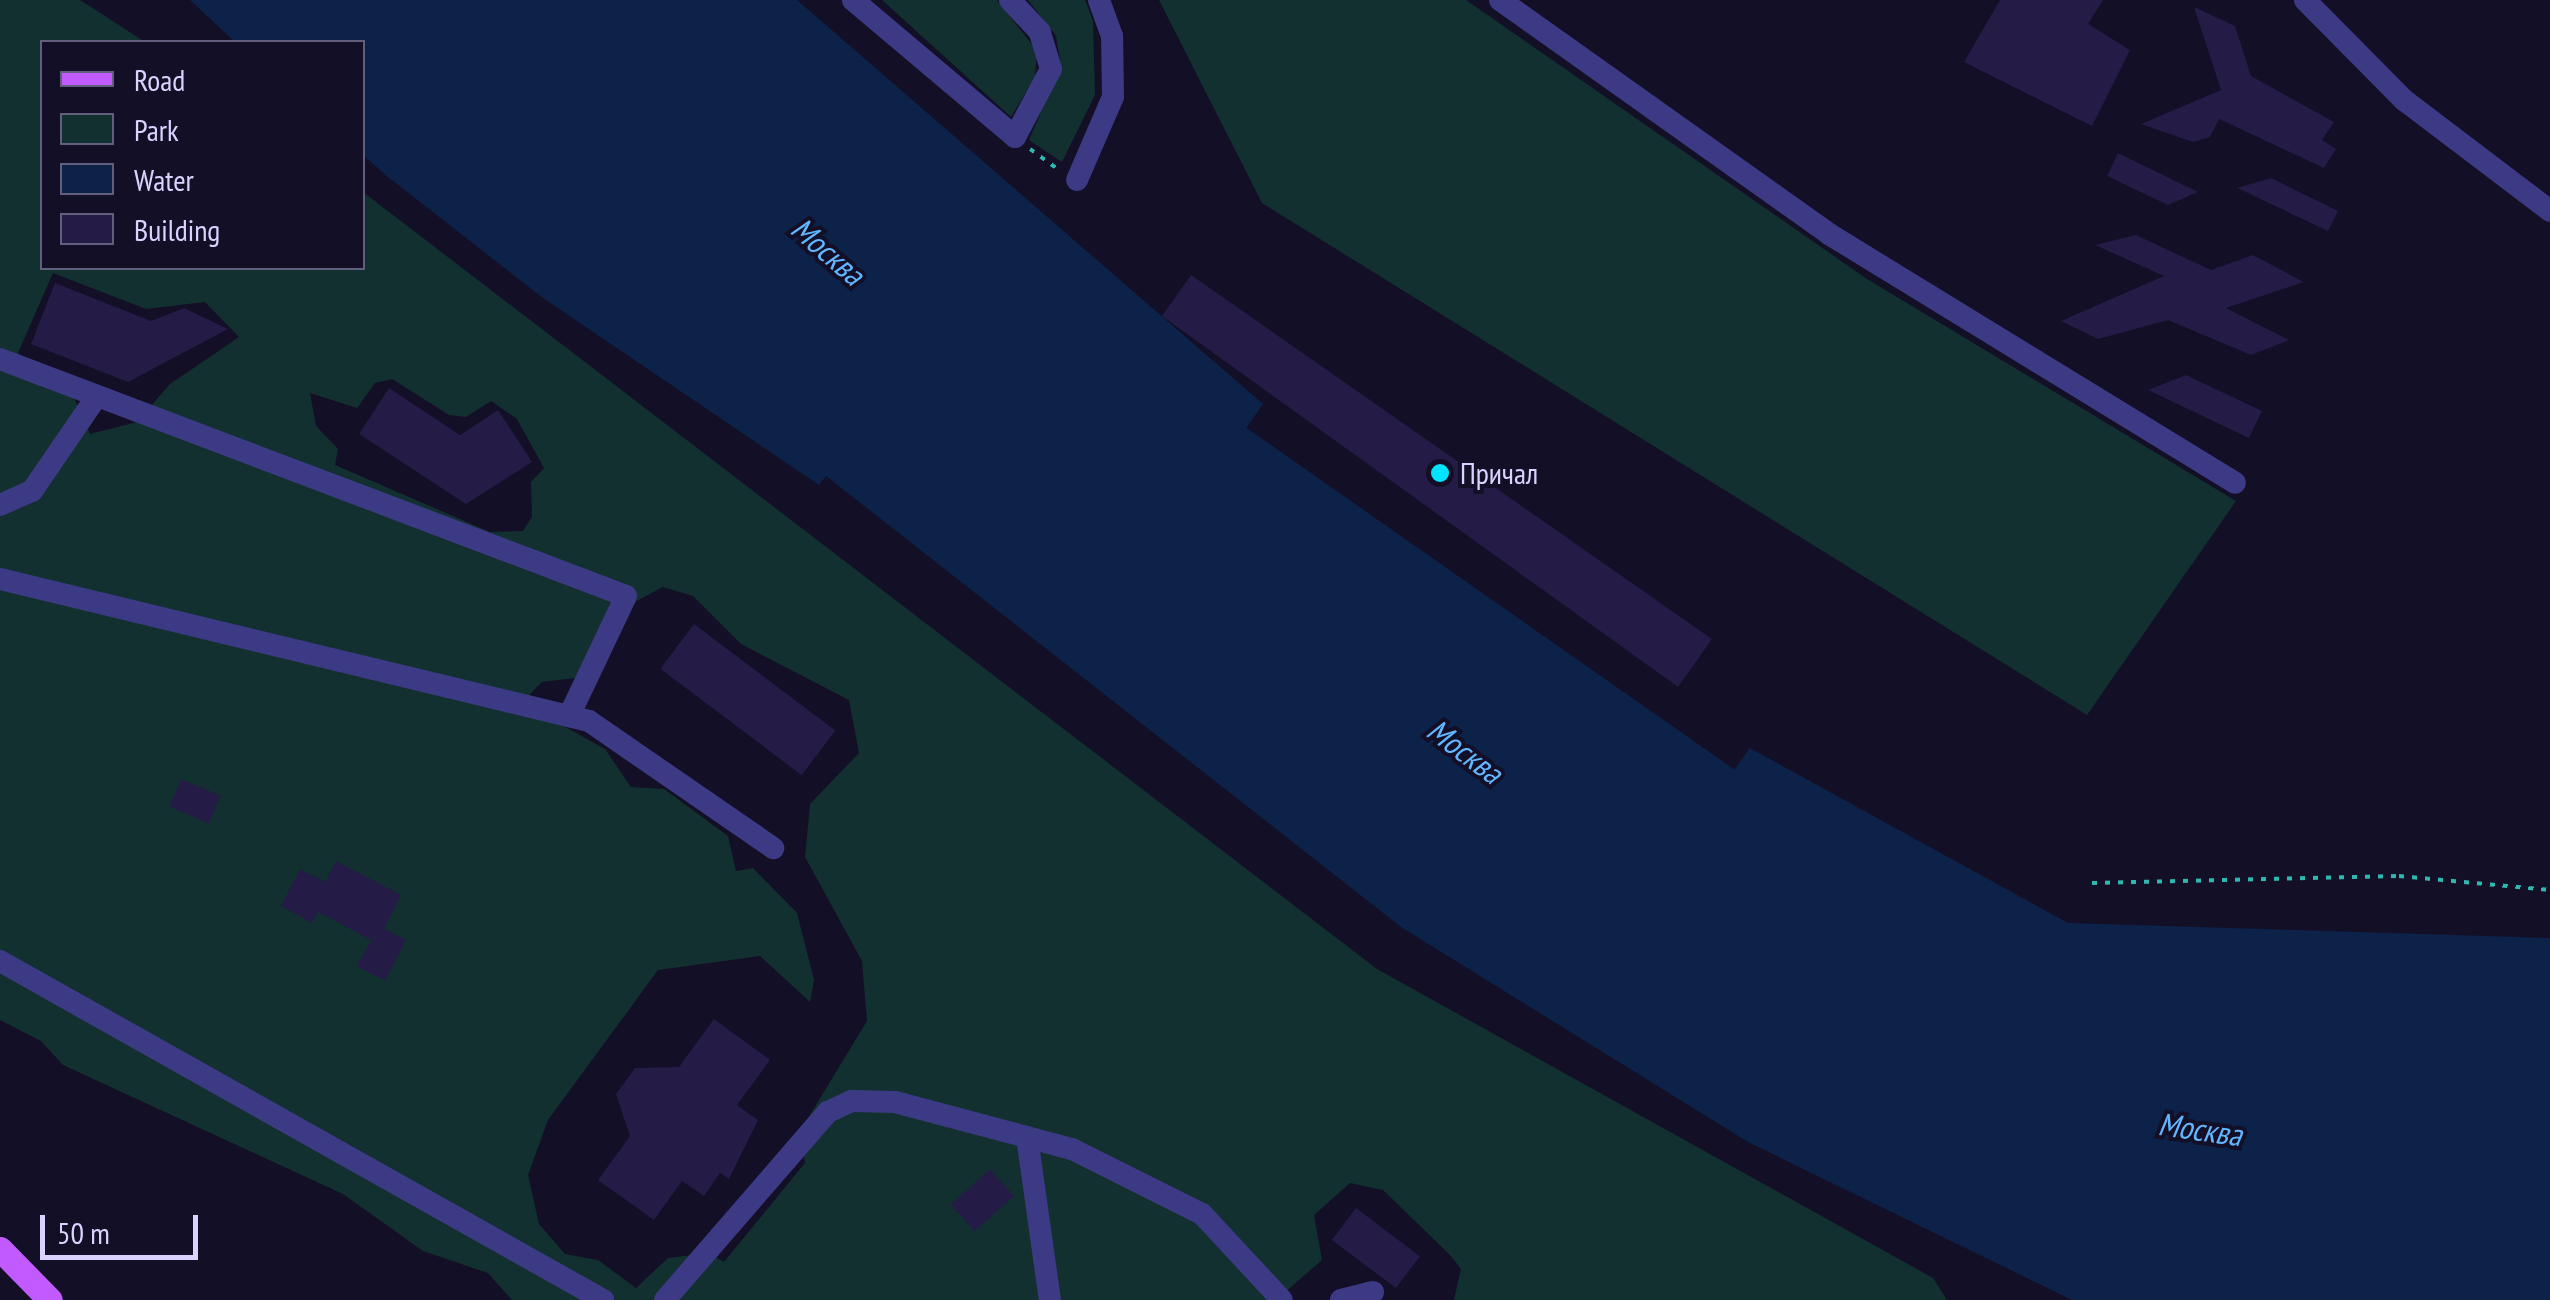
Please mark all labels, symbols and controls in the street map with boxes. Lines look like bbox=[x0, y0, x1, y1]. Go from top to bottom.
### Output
legend bbox=[40, 40, 365, 270]
text: Road bbox=[134, 60, 185, 99]
text: Park bbox=[134, 110, 179, 149]
text: Water bbox=[134, 160, 194, 199]
water label: Москва bbox=[784, 209, 872, 293]
text: Building bbox=[134, 210, 220, 249]
place label: Причал bbox=[1460, 455, 1538, 491]
marker: Причал bbox=[1429, 462, 1451, 484]
water label: Москва bbox=[1420, 710, 1510, 792]
water label: Москва bbox=[2156, 1104, 2244, 1154]
scale bar bbox=[45, 1195, 202, 1257]
text: 50 m bbox=[57, 1213, 110, 1252]

